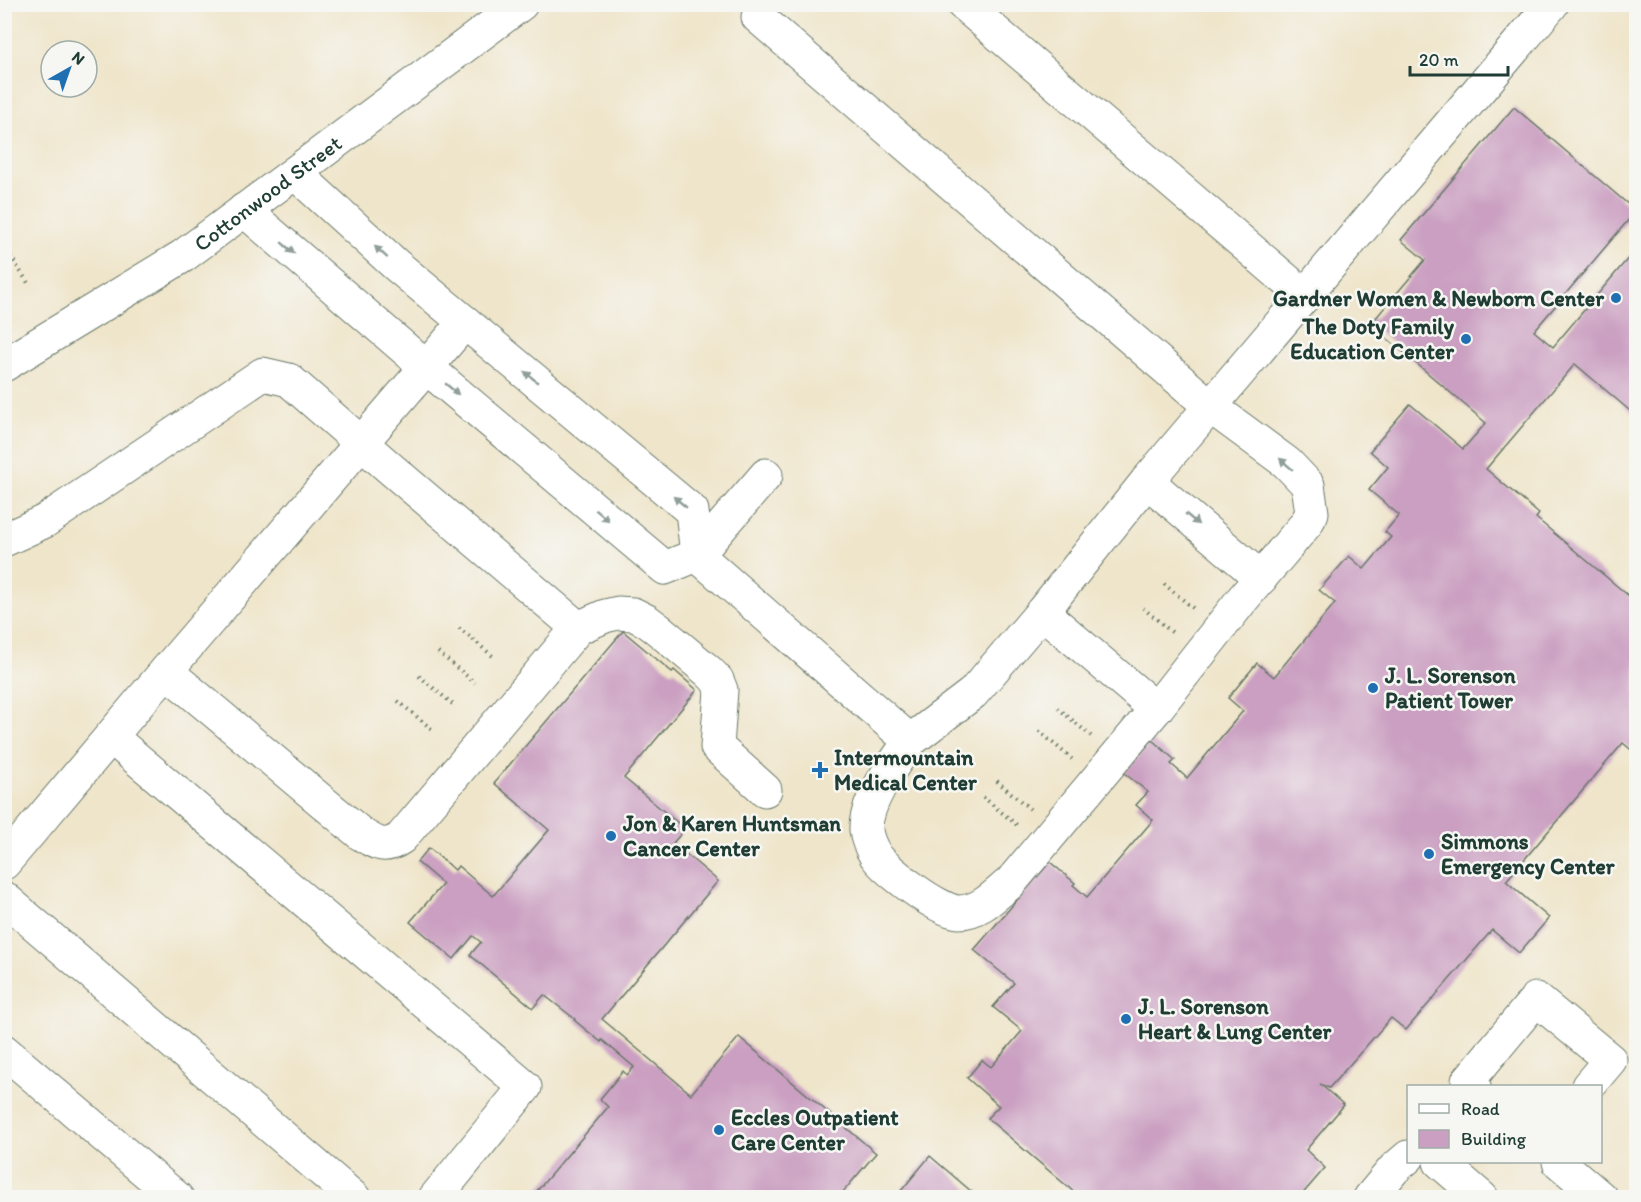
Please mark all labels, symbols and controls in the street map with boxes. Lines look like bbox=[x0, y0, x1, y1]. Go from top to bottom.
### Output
north arrow bbox=[39, 39, 99, 99]
scale bar bbox=[1410, 39, 1508, 77]
text: N bbox=[68, 47, 89, 69]
text: 20 m bbox=[1419, 49, 1459, 71]
street label: Cottonwood Street bbox=[188, 129, 347, 257]
one-way arrow bbox=[280, 242, 296, 255]
one-way arrow bbox=[375, 245, 389, 259]
place label: Gardner Women & Newborn Center bbox=[1273, 285, 1605, 312]
marker: Gardner Women & Newborn Center bbox=[1609, 291, 1623, 305]
place label: The Doty Family Education Center bbox=[1290, 313, 1455, 365]
marker: The Doty Family Education Center bbox=[1459, 332, 1473, 346]
one-way arrow bbox=[524, 371, 539, 384]
one-way arrow bbox=[444, 382, 459, 395]
one-way arrow bbox=[1279, 458, 1294, 471]
one-way arrow bbox=[673, 496, 688, 509]
one-way arrow bbox=[594, 508, 610, 521]
one-way arrow bbox=[1184, 513, 1200, 526]
place label: J. L. Sorenson Patient Tower bbox=[1384, 662, 1516, 714]
marker: J. L. Sorenson Patient Tower bbox=[1366, 681, 1380, 695]
place label: Intermountain Medical Center bbox=[834, 744, 978, 796]
marker: Intermountain Medical Center bbox=[811, 761, 829, 779]
place label: Jon & Karen Huntsman Cancer Center bbox=[622, 810, 841, 862]
place label: Simmons Emergency Center bbox=[1441, 828, 1616, 880]
marker: Jon & Karen Huntsman Cancer Center bbox=[604, 829, 618, 843]
marker: Simmons Emergency Center bbox=[1422, 847, 1436, 861]
place label: J. L. Sorenson Heart & Lung Center bbox=[1137, 993, 1333, 1045]
marker: J. L. Sorenson Heart & Lung Center bbox=[1119, 1012, 1133, 1026]
legend bbox=[1407, 1085, 1602, 1163]
text: Road bbox=[1461, 1098, 1500, 1120]
place label: Eccles Outpatient Care Center bbox=[731, 1104, 899, 1156]
marker: Eccles Outpatient Care Center bbox=[712, 1123, 726, 1137]
text: Building bbox=[1461, 1128, 1527, 1150]

